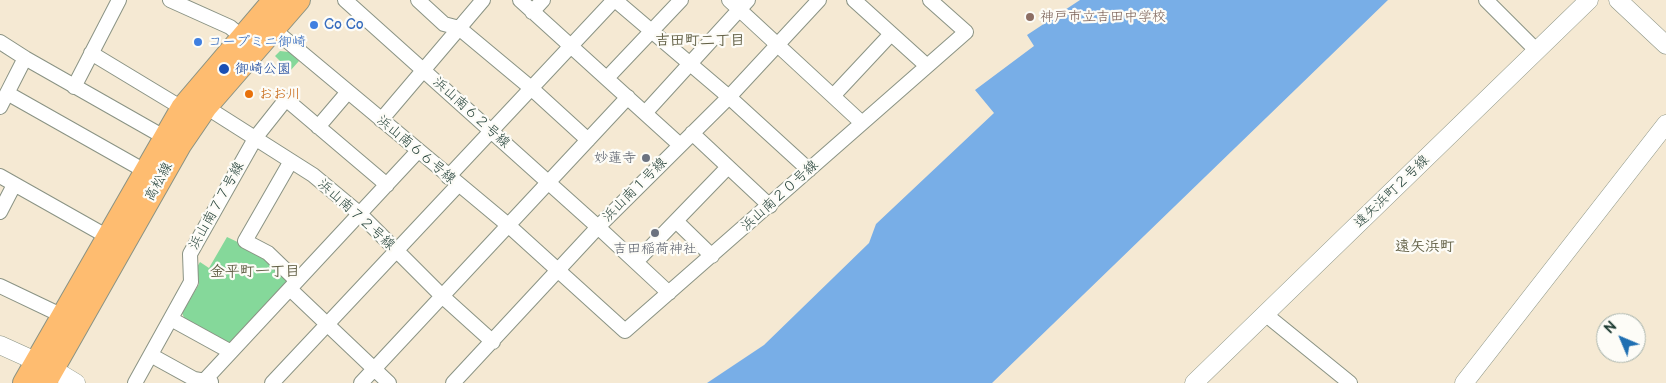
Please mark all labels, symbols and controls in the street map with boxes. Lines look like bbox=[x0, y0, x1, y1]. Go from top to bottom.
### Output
place label: 神戸市立吉田中学校 bbox=[1040, 9, 1166, 25]
marker: 神戸市立吉田中学校 bbox=[1024, 11, 1036, 23]
place label: Co Co bbox=[324, 17, 364, 33]
marker: Co Co bbox=[308, 19, 320, 31]
district label: 吉田町二丁目 bbox=[655, 32, 745, 50]
place label: コープミニ御崎 bbox=[208, 34, 306, 50]
marker: コープミニ御崎 bbox=[192, 36, 204, 48]
place label: 御崎公園 bbox=[235, 61, 291, 77]
marker: 御崎公園 bbox=[217, 62, 231, 76]
street label: 浜山南６２号線 bbox=[429, 74, 513, 152]
place label: おお川 bbox=[259, 86, 301, 102]
marker: おお川 bbox=[243, 88, 255, 100]
street label: 浜山南６６号線 bbox=[373, 112, 459, 188]
place label: 妙蓮寺 bbox=[594, 150, 636, 166]
marker: 妙蓮寺 bbox=[640, 152, 652, 164]
street label: 遠矢浜町２号線 bbox=[1351, 152, 1433, 232]
street label: 浜山南１号線 bbox=[599, 154, 671, 226]
street label: 浜山南２０号線 bbox=[738, 157, 822, 235]
street label: 浜山南７７号線 bbox=[186, 159, 248, 253]
street label: 高松線 bbox=[141, 160, 177, 204]
street label: 浜山南７２号線 bbox=[314, 176, 398, 254]
marker: 吉田稲荷神社 bbox=[649, 227, 661, 239]
district label: 遠矢浜町 bbox=[1395, 238, 1455, 256]
place label: 吉田稲荷神社 bbox=[613, 241, 697, 257]
district label: 金平町一丁目 bbox=[210, 263, 300, 281]
north arrow bbox=[1596, 313, 1646, 363]
text: N bbox=[1601, 318, 1620, 337]

